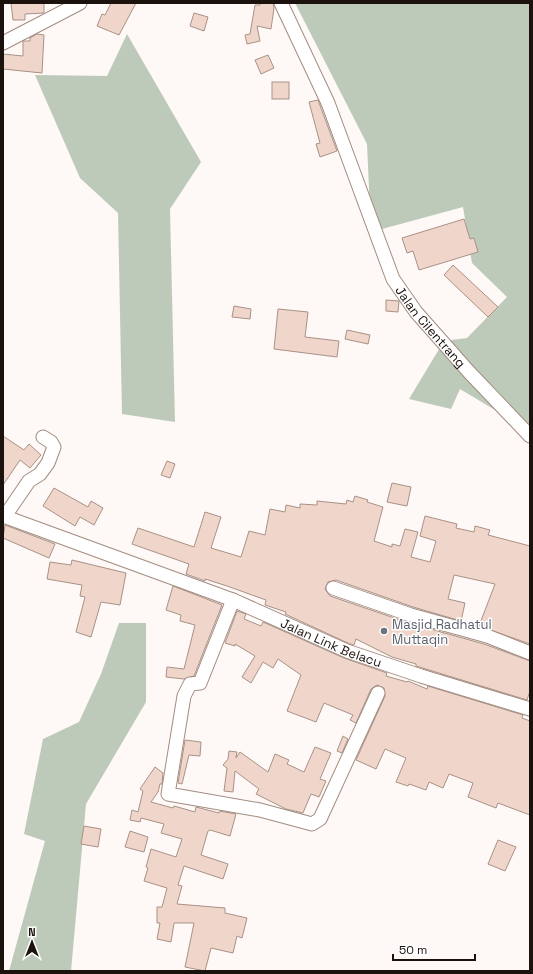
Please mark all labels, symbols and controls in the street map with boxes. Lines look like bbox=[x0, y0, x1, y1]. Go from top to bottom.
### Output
street label: Jalan Cilentrang bbox=[392, 282, 470, 371]
street label: Jalan Link Belacu bbox=[278, 614, 384, 671]
place label: Masjid Radhatul Muttaqin bbox=[392, 616, 492, 648]
marker: Masjid Radhatul Muttaqin bbox=[379, 626, 389, 636]
north arrow bbox=[12, 922, 52, 962]
text: N bbox=[28, 925, 36, 939]
scale bar bbox=[393, 936, 475, 962]
text: 50 m bbox=[399, 942, 427, 958]

